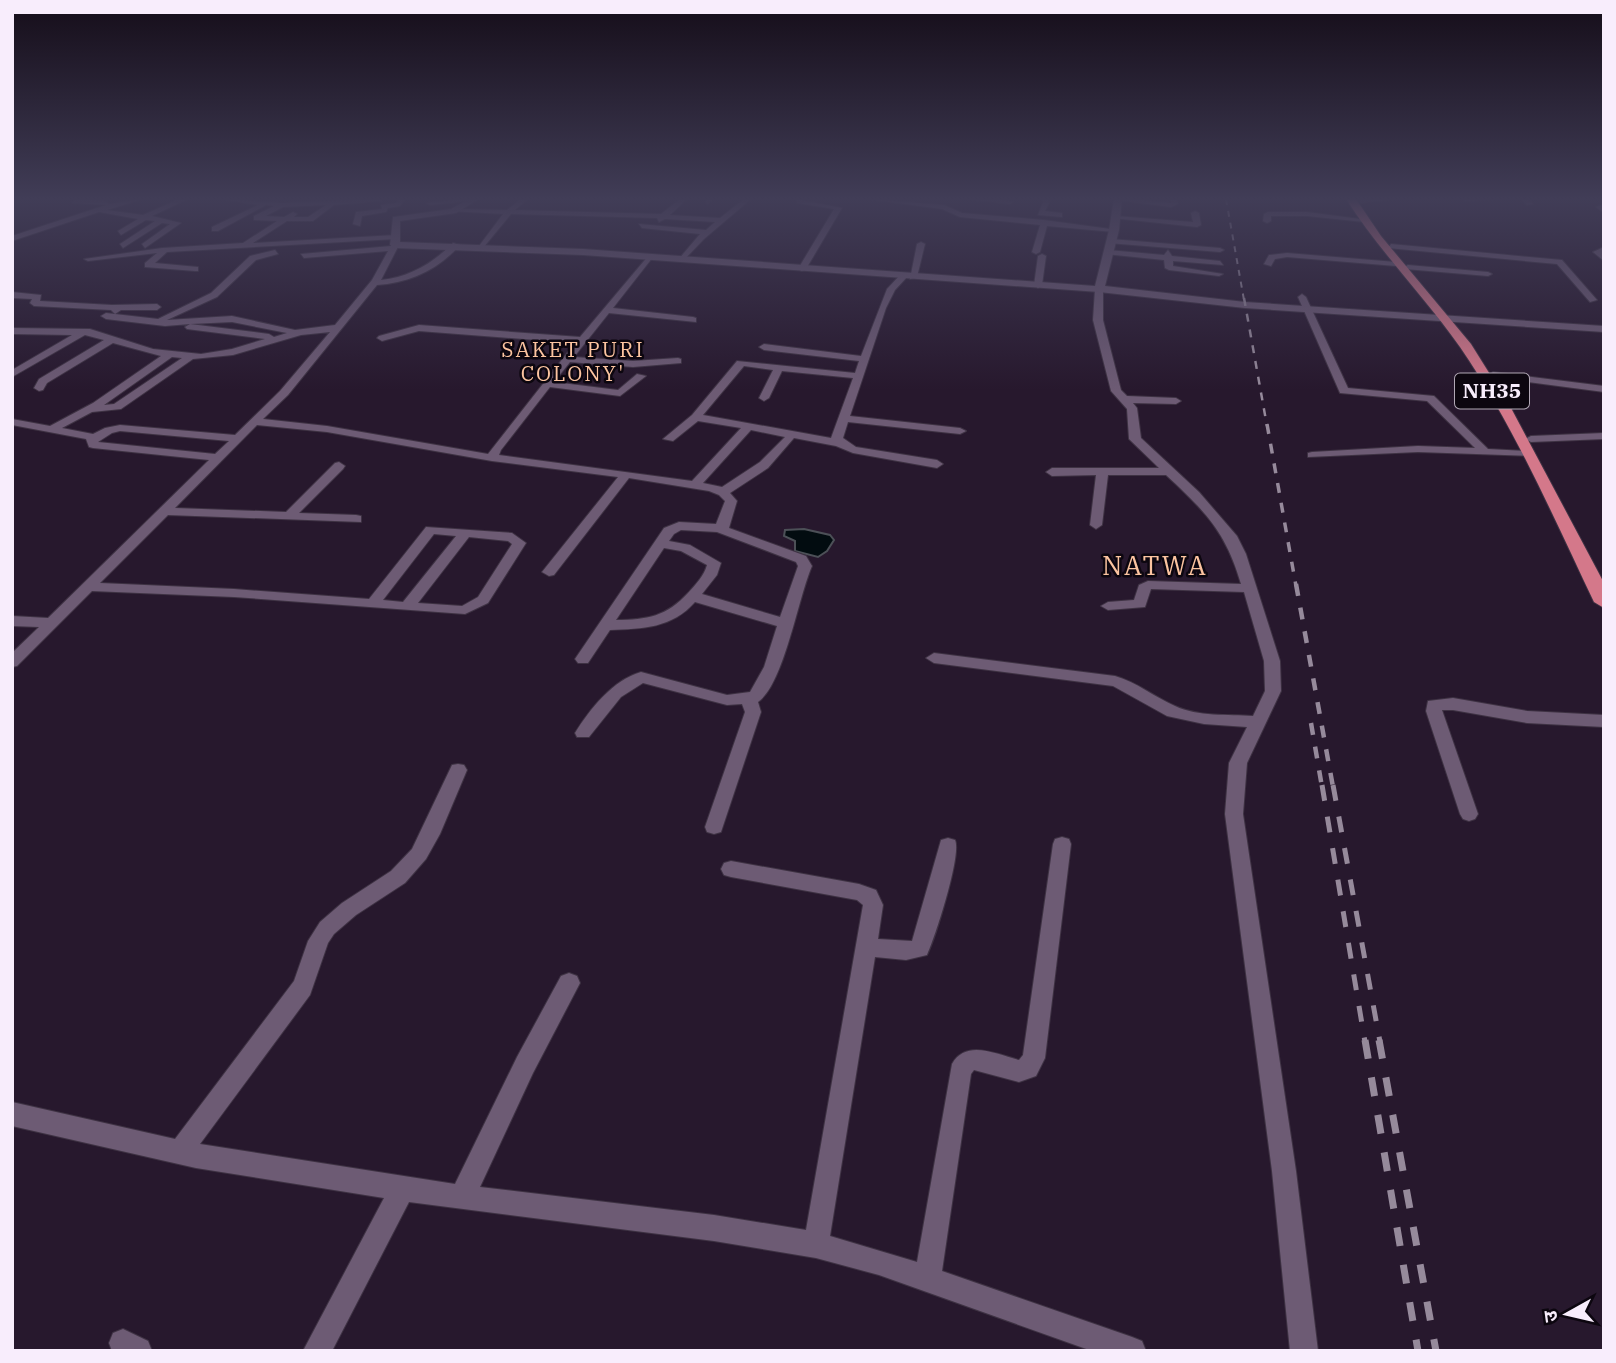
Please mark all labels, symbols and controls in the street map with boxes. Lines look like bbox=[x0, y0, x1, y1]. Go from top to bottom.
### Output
district label: SAKET PURI COLONY' bbox=[501, 335, 645, 387]
road number: NH35 bbox=[1455, 374, 1529, 408]
district label: NATWA bbox=[1102, 548, 1208, 582]
north arrow bbox=[1532, 1279, 1602, 1349]
text: उ bbox=[1537, 1308, 1563, 1324]

